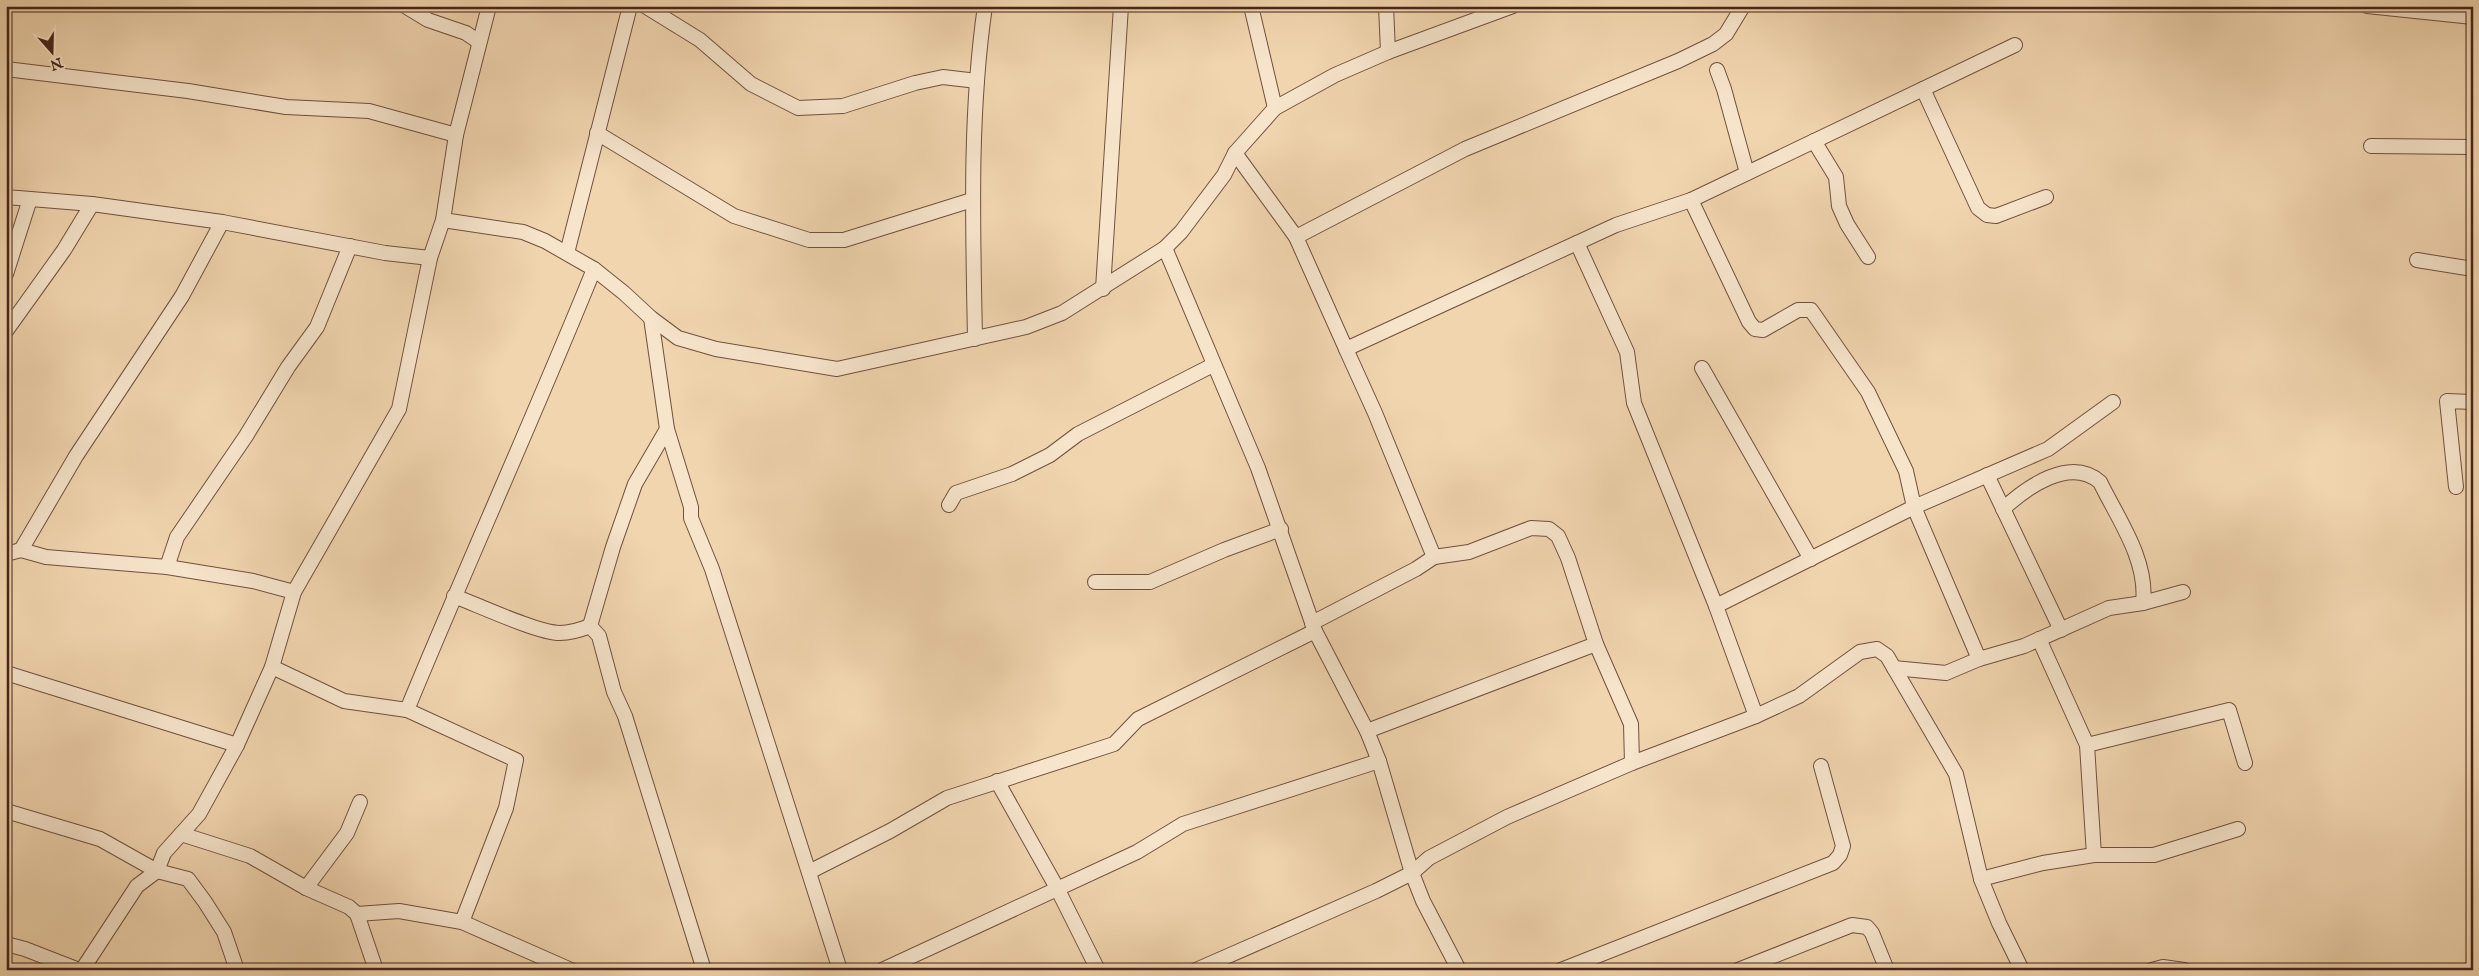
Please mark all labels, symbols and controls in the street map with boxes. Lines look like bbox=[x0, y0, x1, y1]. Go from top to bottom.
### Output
north arrow bbox=[28, 28, 78, 78]
text: N bbox=[47, 52, 66, 74]

